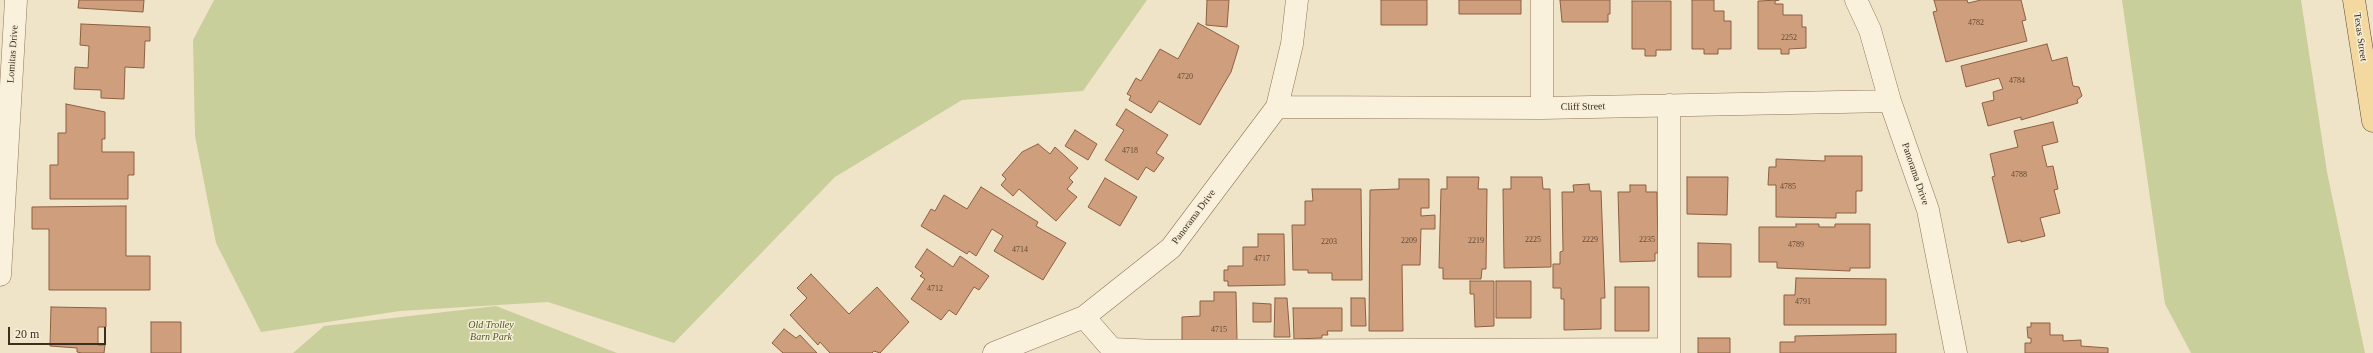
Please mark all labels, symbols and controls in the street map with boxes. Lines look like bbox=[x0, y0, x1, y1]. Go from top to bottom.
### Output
street label: Texas Street bbox=[2351, 12, 2369, 62]
house number: 4782 bbox=[1968, 18, 1984, 28]
street label: Lomitas Drive bbox=[5, 25, 21, 83]
house number: 2252 bbox=[1781, 33, 1797, 43]
house number: 4720 bbox=[1177, 72, 1193, 82]
house number: 4784 bbox=[2009, 76, 2025, 86]
street label: Cliff Street bbox=[1561, 101, 1605, 113]
street label: Panorama Drive bbox=[1899, 141, 1931, 207]
house number: 4718 bbox=[1122, 146, 1138, 156]
house number: 4788 bbox=[2011, 170, 2027, 180]
house number: 4785 bbox=[1780, 182, 1796, 192]
street label: Panorama Drive bbox=[1170, 187, 1218, 247]
house number: 2225 bbox=[1525, 235, 1541, 245]
house number: 2229 bbox=[1582, 235, 1598, 245]
house number: 2235 bbox=[1639, 235, 1655, 245]
house number: 2209 bbox=[1401, 236, 1417, 246]
house number: 2219 bbox=[1468, 236, 1484, 246]
house number: 2203 bbox=[1321, 237, 1337, 247]
house number: 4789 bbox=[1788, 240, 1804, 250]
house number: 4714 bbox=[1012, 245, 1028, 255]
house number: 4717 bbox=[1254, 254, 1270, 264]
house number: 4712 bbox=[927, 284, 943, 294]
house number: 4791 bbox=[1795, 297, 1811, 307]
scale bar bbox=[10, 319, 108, 345]
park label: Old Trolley Barn Park bbox=[468, 319, 514, 342]
house number: 4715 bbox=[1211, 325, 1227, 335]
text: 20 m bbox=[15, 327, 39, 341]

